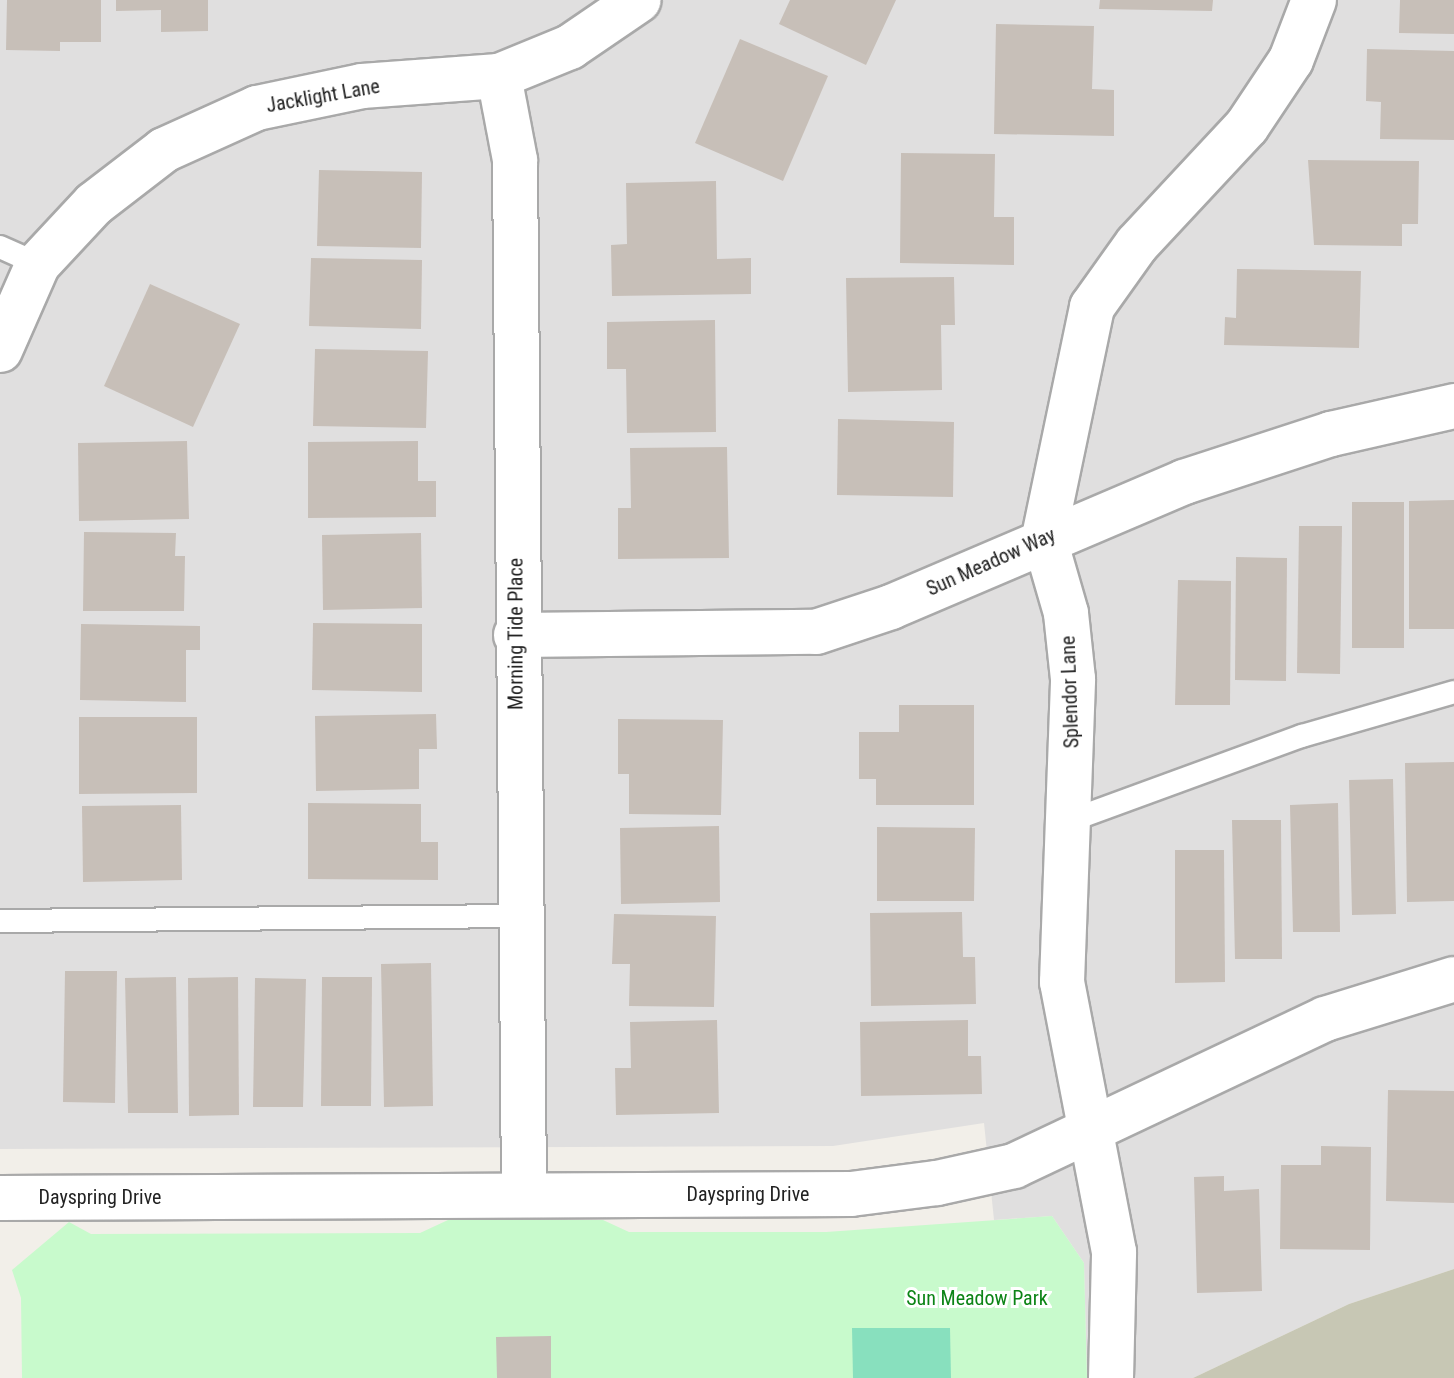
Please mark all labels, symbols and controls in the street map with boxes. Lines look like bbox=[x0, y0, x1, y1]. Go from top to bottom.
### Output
street label: Jacklight Lane bbox=[264, 74, 382, 118]
street label: Sun Meadow Way bbox=[923, 523, 1059, 601]
street label: Morning Tide Place bbox=[504, 558, 528, 710]
street label: Splendor Lane bbox=[1056, 635, 1084, 749]
street label: Dayspring Drive bbox=[687, 1182, 809, 1206]
street label: Dayspring Drive bbox=[39, 1185, 161, 1209]
park label: Sun Meadow Park bbox=[906, 1286, 1048, 1310]

